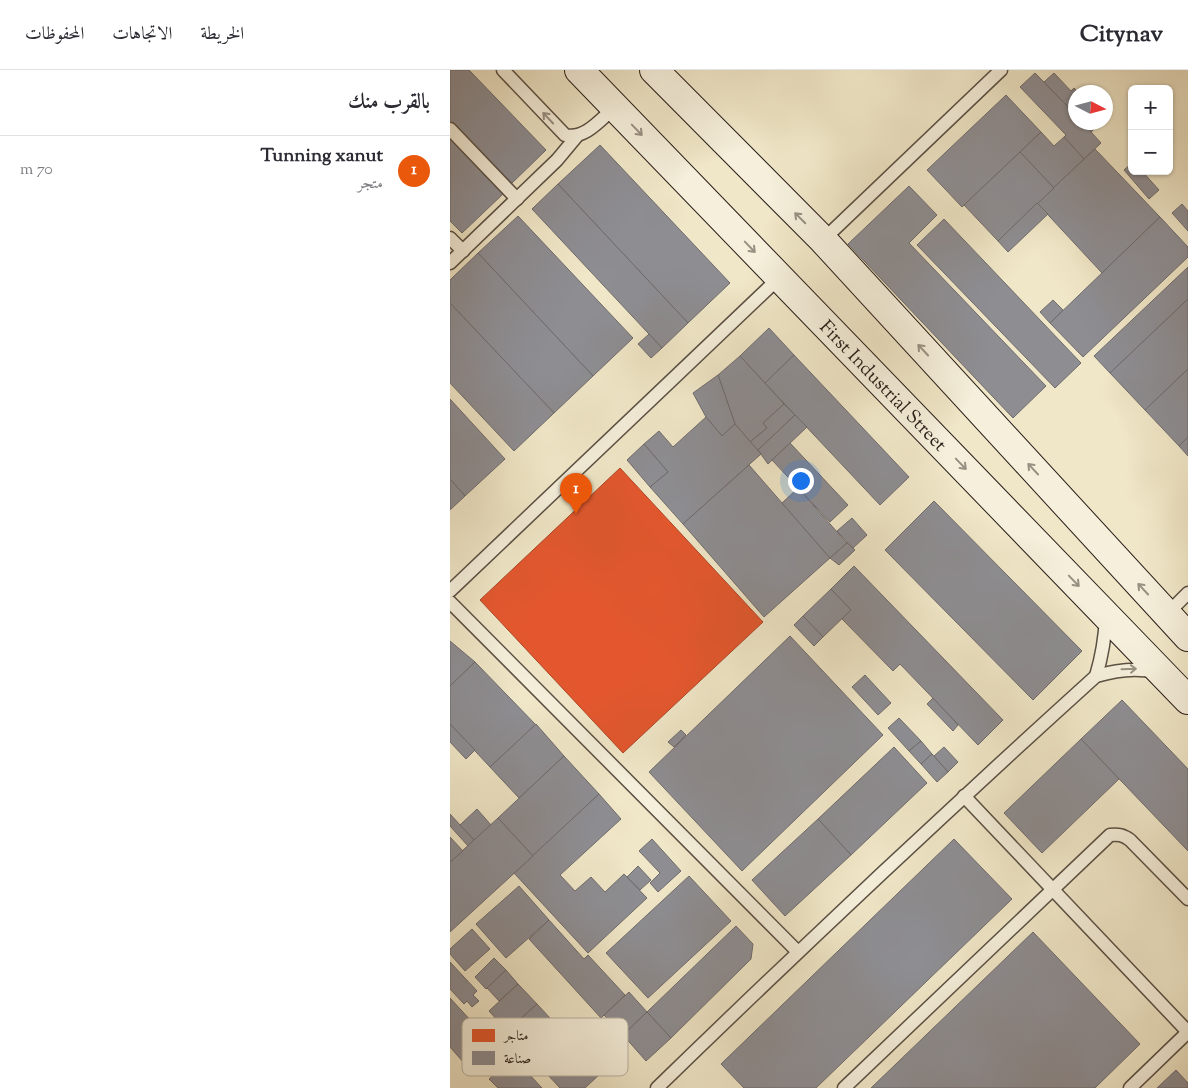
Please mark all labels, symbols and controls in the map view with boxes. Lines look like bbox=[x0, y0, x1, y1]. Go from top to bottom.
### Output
text: Citynav bbox=[1080, 18, 1163, 52]
text: المحفوظات bbox=[25, 22, 84, 48]
text: الاتجاهات bbox=[112, 22, 172, 48]
text: الخريطة bbox=[200, 22, 244, 48]
north arrow bbox=[1068, 85, 1113, 130]
map controls bbox=[1128, 85, 1173, 175]
button: + bbox=[1128, 85, 1173, 130]
text: بالقرب منك bbox=[348, 88, 430, 118]
one-way arrow bbox=[542, 112, 554, 125]
one-way arrow bbox=[631, 124, 643, 136]
button: − bbox=[1128, 130, 1173, 175]
text: Tunning xanut bbox=[261, 143, 383, 170]
text: 70 m bbox=[20, 159, 53, 182]
text: 1 bbox=[411, 159, 417, 182]
text: متجر bbox=[358, 173, 383, 196]
one-way arrow bbox=[794, 212, 806, 224]
one-way arrow bbox=[744, 240, 756, 253]
street label: First Industrial Street bbox=[812, 315, 952, 459]
one-way arrow bbox=[917, 343, 929, 356]
one-way arrow bbox=[955, 458, 967, 470]
one-way arrow bbox=[1027, 463, 1039, 476]
your location bbox=[788, 468, 814, 494]
pin: 1 bbox=[560, 473, 592, 514]
one-way arrow bbox=[1067, 575, 1080, 587]
one-way arrow bbox=[1137, 582, 1149, 595]
one-way arrow bbox=[1121, 665, 1137, 674]
legend bbox=[462, 1018, 628, 1076]
text: متاجر bbox=[502, 1027, 528, 1047]
text: صناعة bbox=[504, 1050, 531, 1070]

